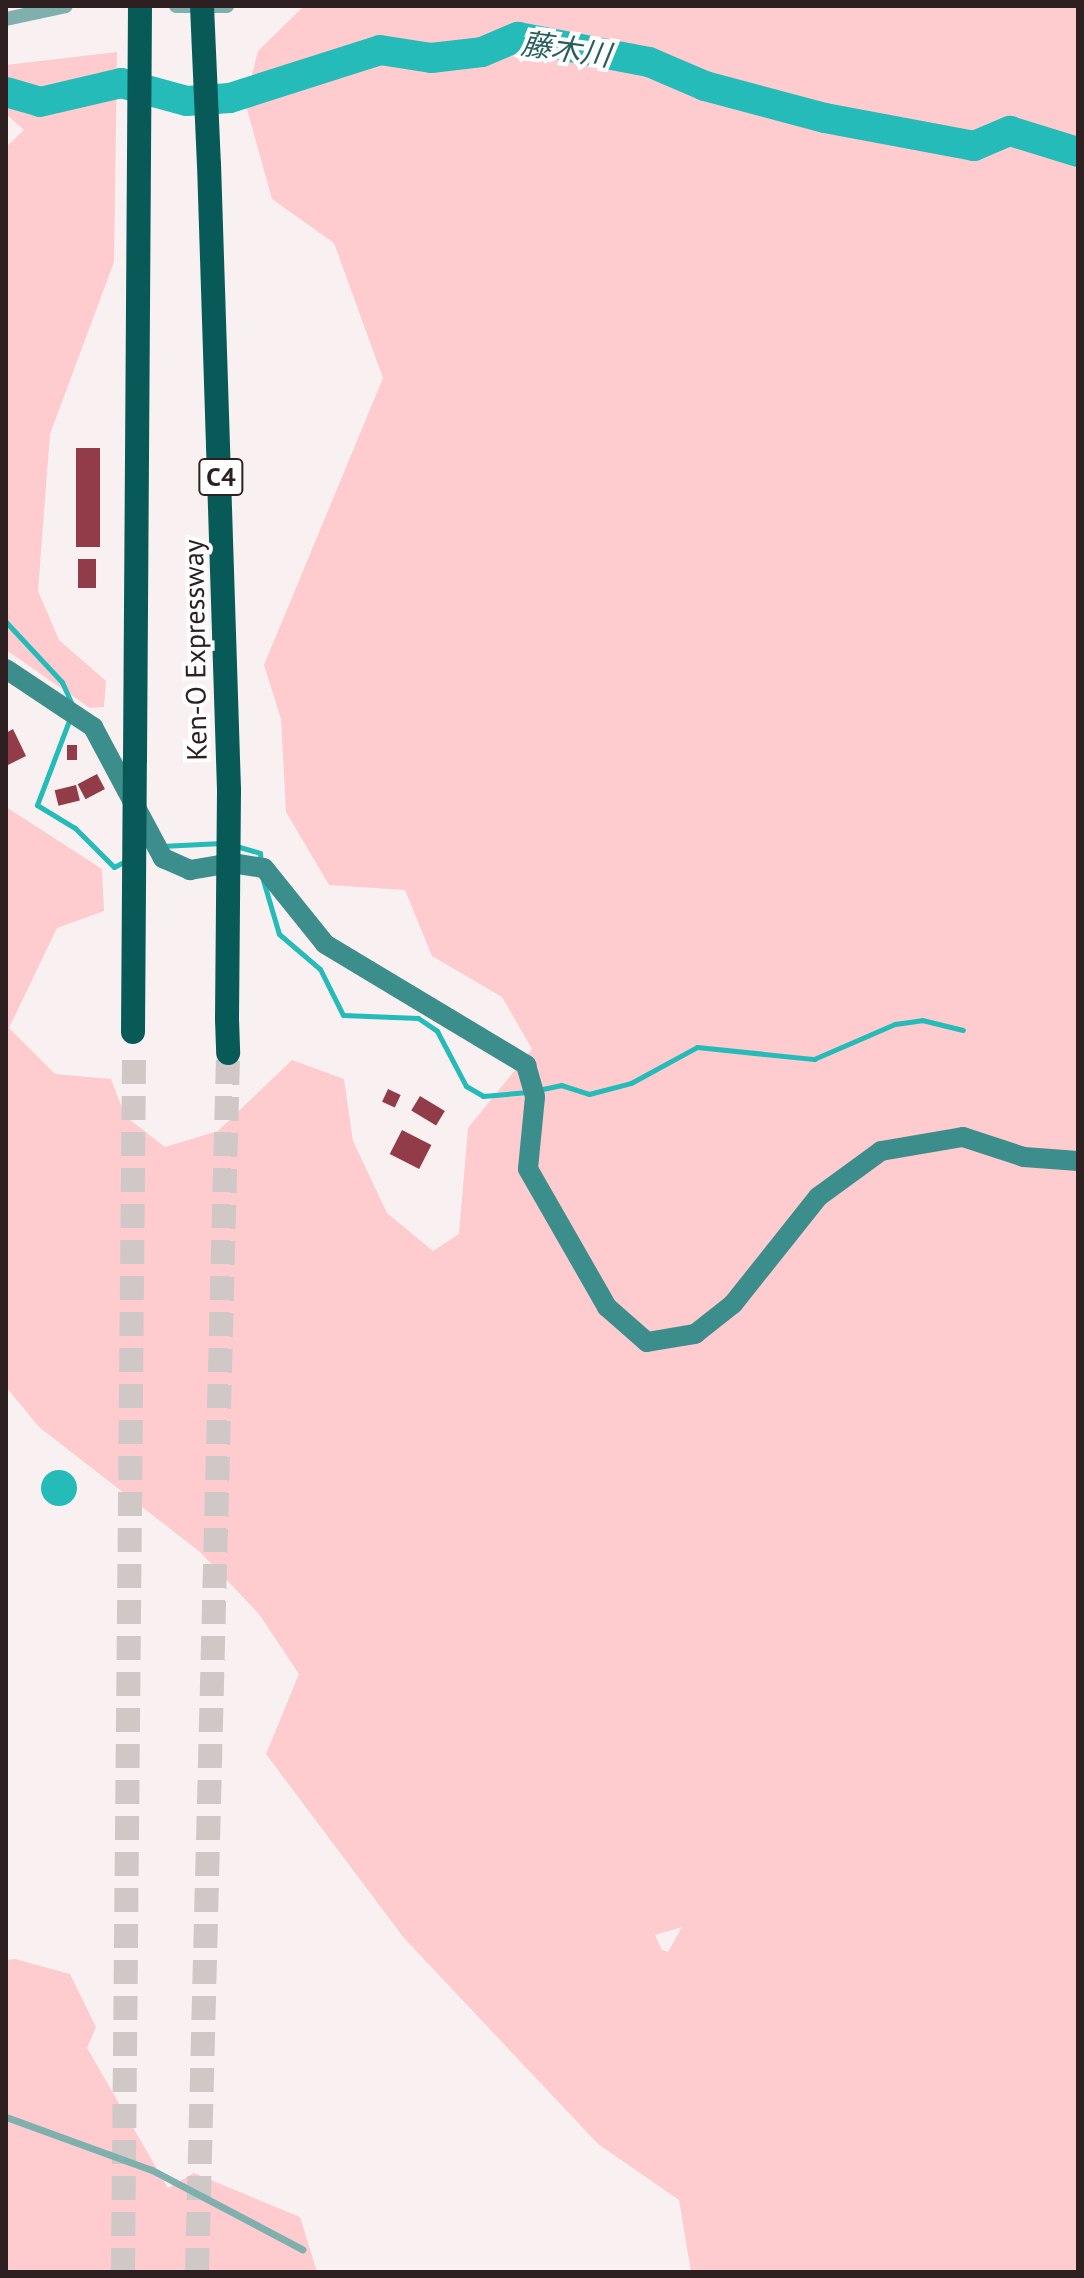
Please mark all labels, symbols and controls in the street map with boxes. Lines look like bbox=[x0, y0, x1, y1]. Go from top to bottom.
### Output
water label: 藤木川 bbox=[519, 25, 613, 73]
road number: C4 bbox=[197, 455, 245, 499]
street label: Ken-O Expressway bbox=[176, 539, 214, 761]

